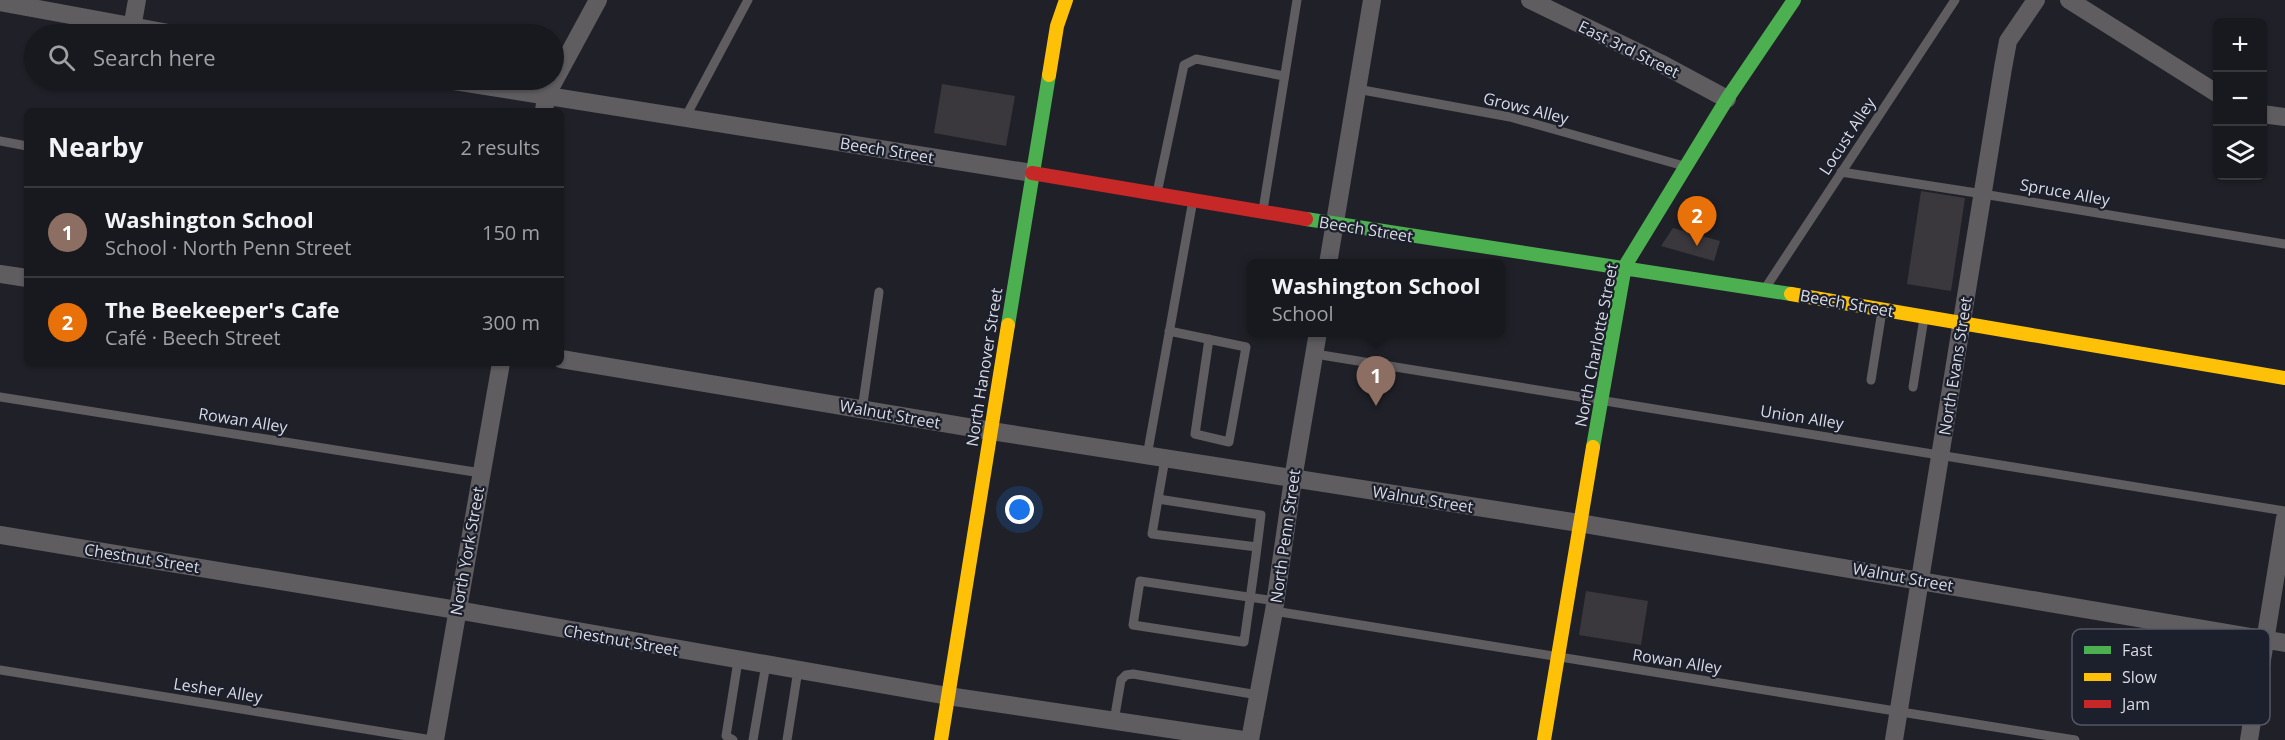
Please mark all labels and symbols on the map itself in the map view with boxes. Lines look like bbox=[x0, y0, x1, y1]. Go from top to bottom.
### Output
street label: East 3rd Street bbox=[1575, 15, 1683, 83]
street label: Grows Alley bbox=[1481, 87, 1572, 129]
street label: Locust Alley bbox=[1814, 92, 1881, 179]
street label: Beech Street bbox=[839, 132, 936, 168]
street label: Spruce Alley bbox=[2018, 173, 2113, 211]
pin: 2 bbox=[1678, 196, 1716, 246]
street label: Beech Street bbox=[1318, 211, 1415, 247]
street label: North Charlotte Street bbox=[1569, 261, 1623, 429]
street label: Beech Street bbox=[1798, 284, 1896, 322]
street label: North Hanover Street bbox=[961, 286, 1007, 448]
street label: North Evans Street bbox=[1933, 295, 1977, 437]
pin: 1 bbox=[1356, 356, 1396, 406]
street label: Walnut Street bbox=[838, 394, 942, 434]
street label: Union Alley bbox=[1759, 400, 1846, 435]
street label: Rowan Alley bbox=[197, 402, 290, 438]
street label: North Penn Street bbox=[1265, 467, 1305, 604]
street label: Walnut Street bbox=[1371, 480, 1475, 518]
street label: North York Street bbox=[445, 485, 489, 617]
your location bbox=[1005, 495, 1034, 524]
street label: Chestnut Street bbox=[83, 538, 201, 578]
street label: Walnut Street bbox=[1851, 557, 1955, 597]
street label: Chestnut Street bbox=[562, 619, 681, 661]
legend bbox=[2072, 629, 2270, 725]
text: Fast bbox=[2122, 639, 2153, 661]
street label: Rowan Alley bbox=[1631, 643, 1724, 679]
text: Slow bbox=[2122, 666, 2157, 688]
street label: Lesher Alley bbox=[172, 672, 265, 708]
text: Jam bbox=[2120, 693, 2150, 715]

